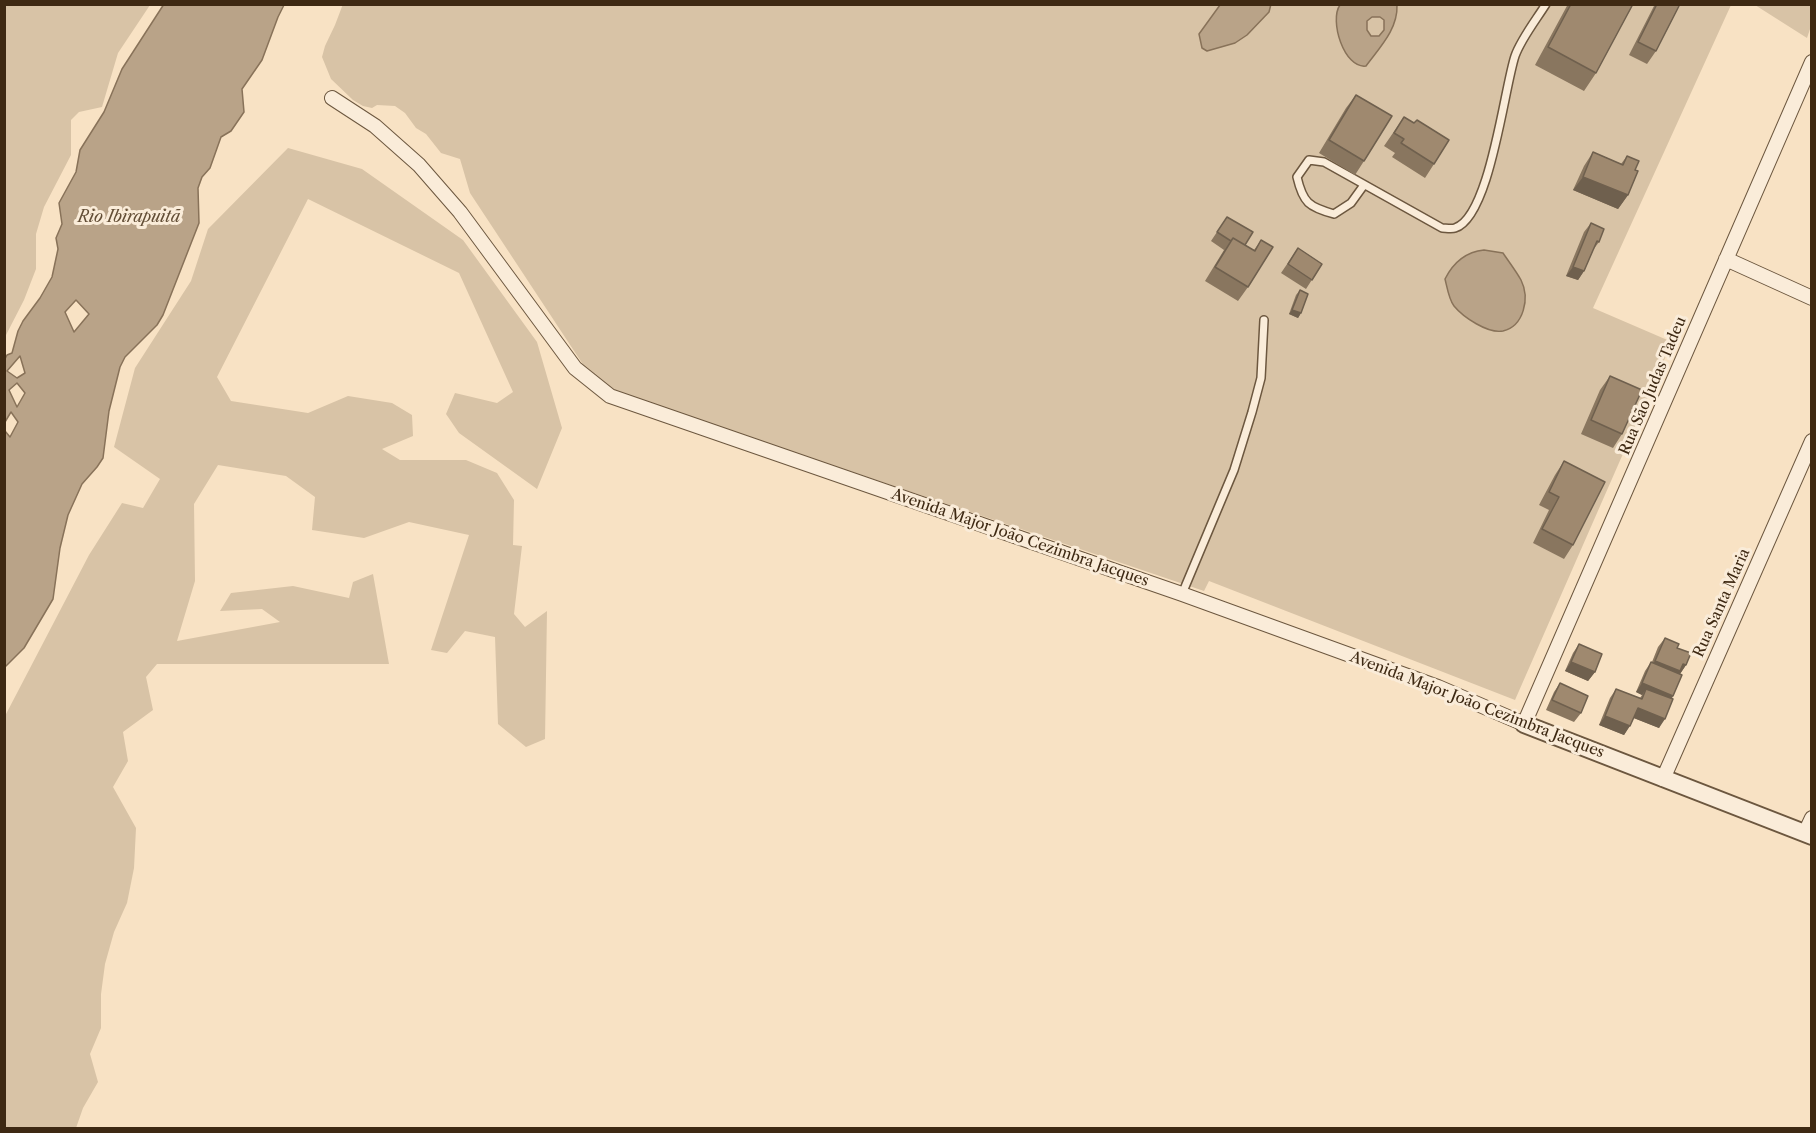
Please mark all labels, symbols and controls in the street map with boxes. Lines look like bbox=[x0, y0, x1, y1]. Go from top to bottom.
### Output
water label: Rio Ibirapuitã bbox=[78, 207, 180, 227]
street label: Rua São Judas Tadeu bbox=[1616, 314, 1690, 458]
street label: Avenida Major João Cezimbra Jacques bbox=[889, 485, 1151, 591]
street label: Rua Santa Maria bbox=[1690, 546, 1754, 660]
street label: Avenida Major João Cezimbra Jacques bbox=[1347, 648, 1607, 762]

